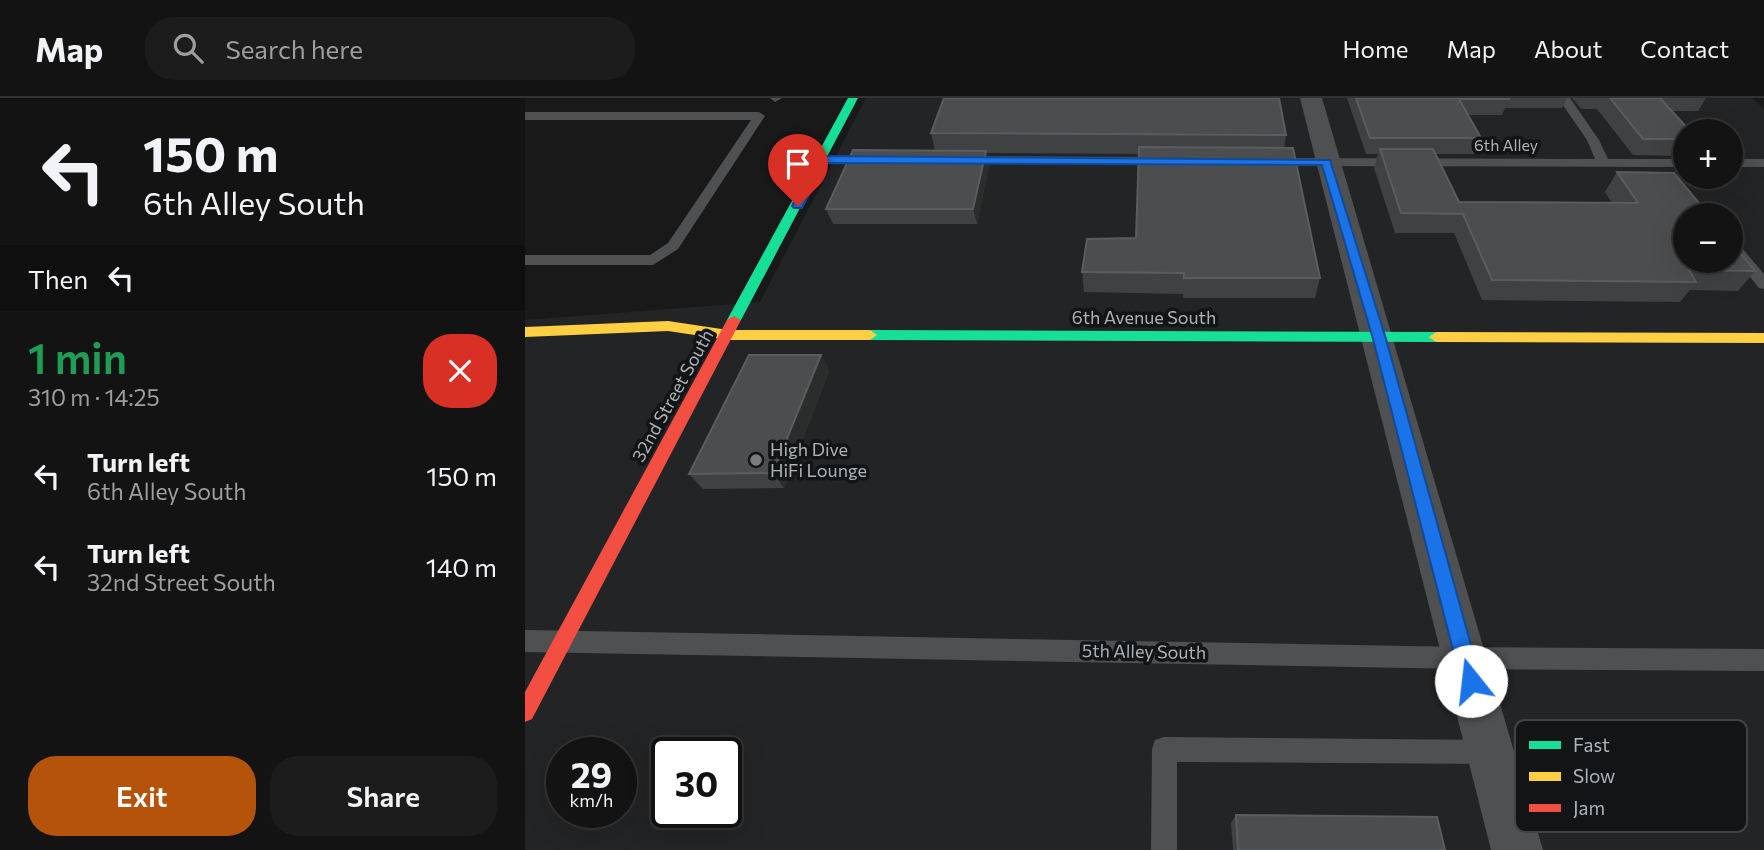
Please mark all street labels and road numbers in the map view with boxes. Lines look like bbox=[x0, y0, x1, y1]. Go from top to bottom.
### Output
street label: 6th Alley bbox=[1474, 135, 1538, 154]
street label: 6th Avenue South bbox=[1072, 306, 1216, 328]
street label: 32nd Street South bbox=[627, 326, 718, 465]
street label: 5th Alley South bbox=[1082, 639, 1206, 663]

